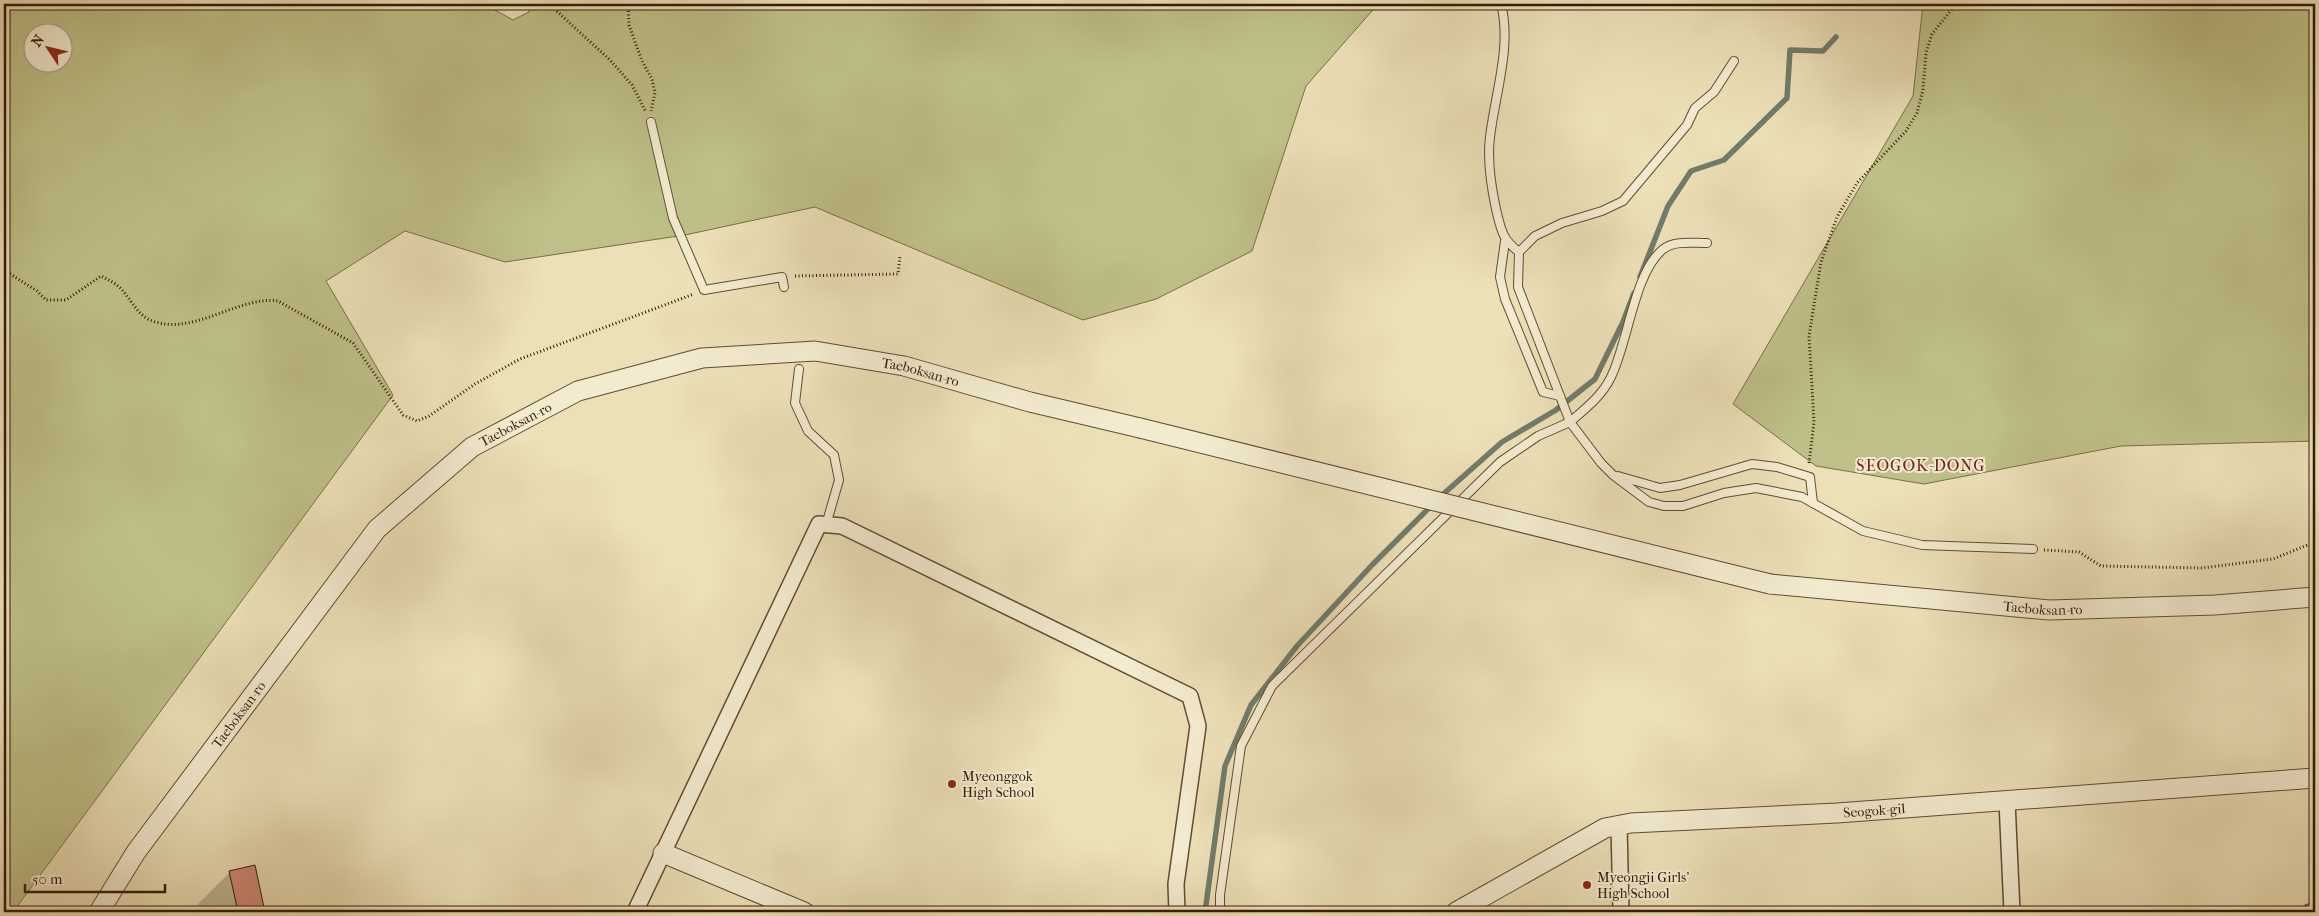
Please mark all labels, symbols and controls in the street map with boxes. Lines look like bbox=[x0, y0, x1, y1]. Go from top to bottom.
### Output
north arrow bbox=[22, 22, 72, 72]
text: N bbox=[28, 31, 48, 50]
street label: Taeboksan-ro bbox=[880, 354, 961, 390]
street label: Taeboksan-ro bbox=[476, 398, 555, 450]
district label: SEOGOK-DONG bbox=[1856, 456, 1986, 475]
street label: Taeboksan-ro bbox=[2002, 597, 2083, 619]
street label: Taeboksan-ro bbox=[208, 678, 269, 752]
place label: Myeonggok High School bbox=[962, 768, 1035, 801]
marker: Myeonggok High School bbox=[946, 778, 958, 790]
street label: Seogok-gil bbox=[1842, 800, 1906, 821]
scale bar bbox=[25, 861, 165, 893]
place label: Myeongji Girls' High School bbox=[1597, 869, 1689, 902]
text: 50 m bbox=[32, 870, 63, 888]
marker: Myeongji Girls' High School bbox=[1581, 879, 1593, 891]

